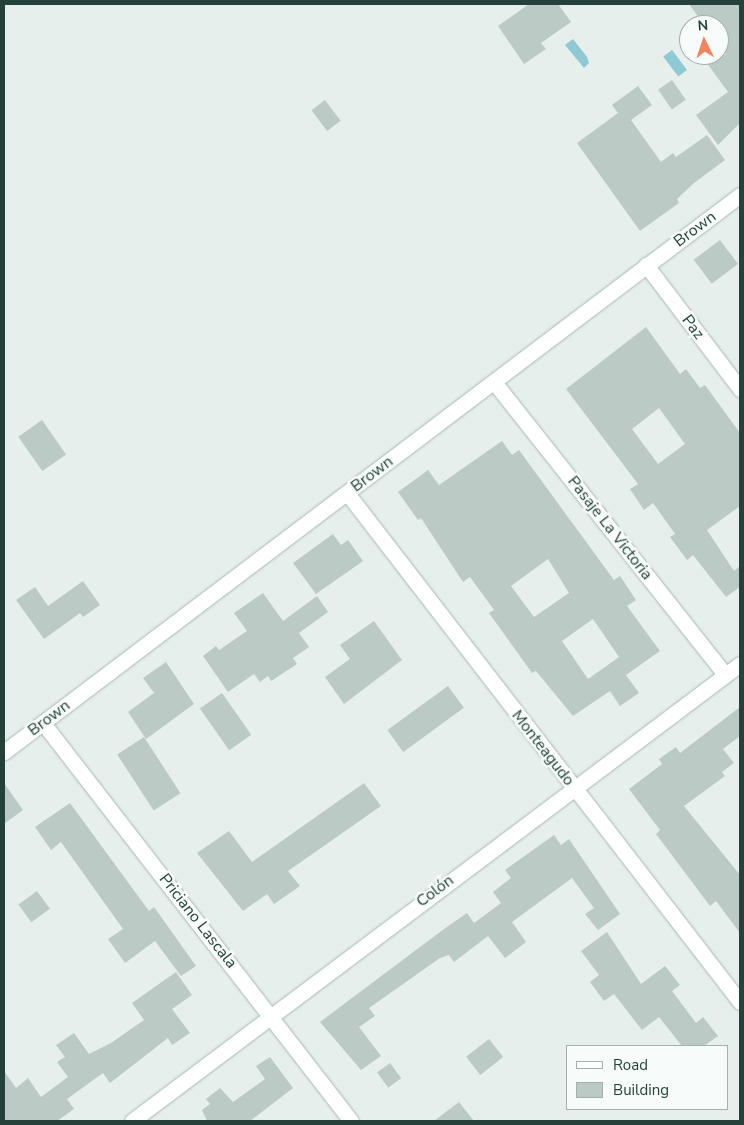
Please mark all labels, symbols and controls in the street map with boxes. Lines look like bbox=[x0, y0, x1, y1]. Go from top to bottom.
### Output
north arrow bbox=[679, 15, 729, 65]
text: N bbox=[697, 16, 709, 35]
street label: Brown bbox=[670, 207, 720, 251]
street label: Paz bbox=[678, 311, 708, 343]
street label: Brown bbox=[347, 452, 397, 496]
street label: Pasaje La Victoria bbox=[563, 472, 657, 584]
street label: Brown bbox=[24, 696, 74, 740]
street label: Monteagudo bbox=[507, 706, 579, 790]
street label: Priciano Lascala bbox=[155, 870, 241, 972]
street label: Colón bbox=[413, 871, 457, 911]
legend bbox=[566, 1045, 729, 1110]
text: Road bbox=[613, 1055, 648, 1075]
text: Building bbox=[613, 1080, 669, 1100]

